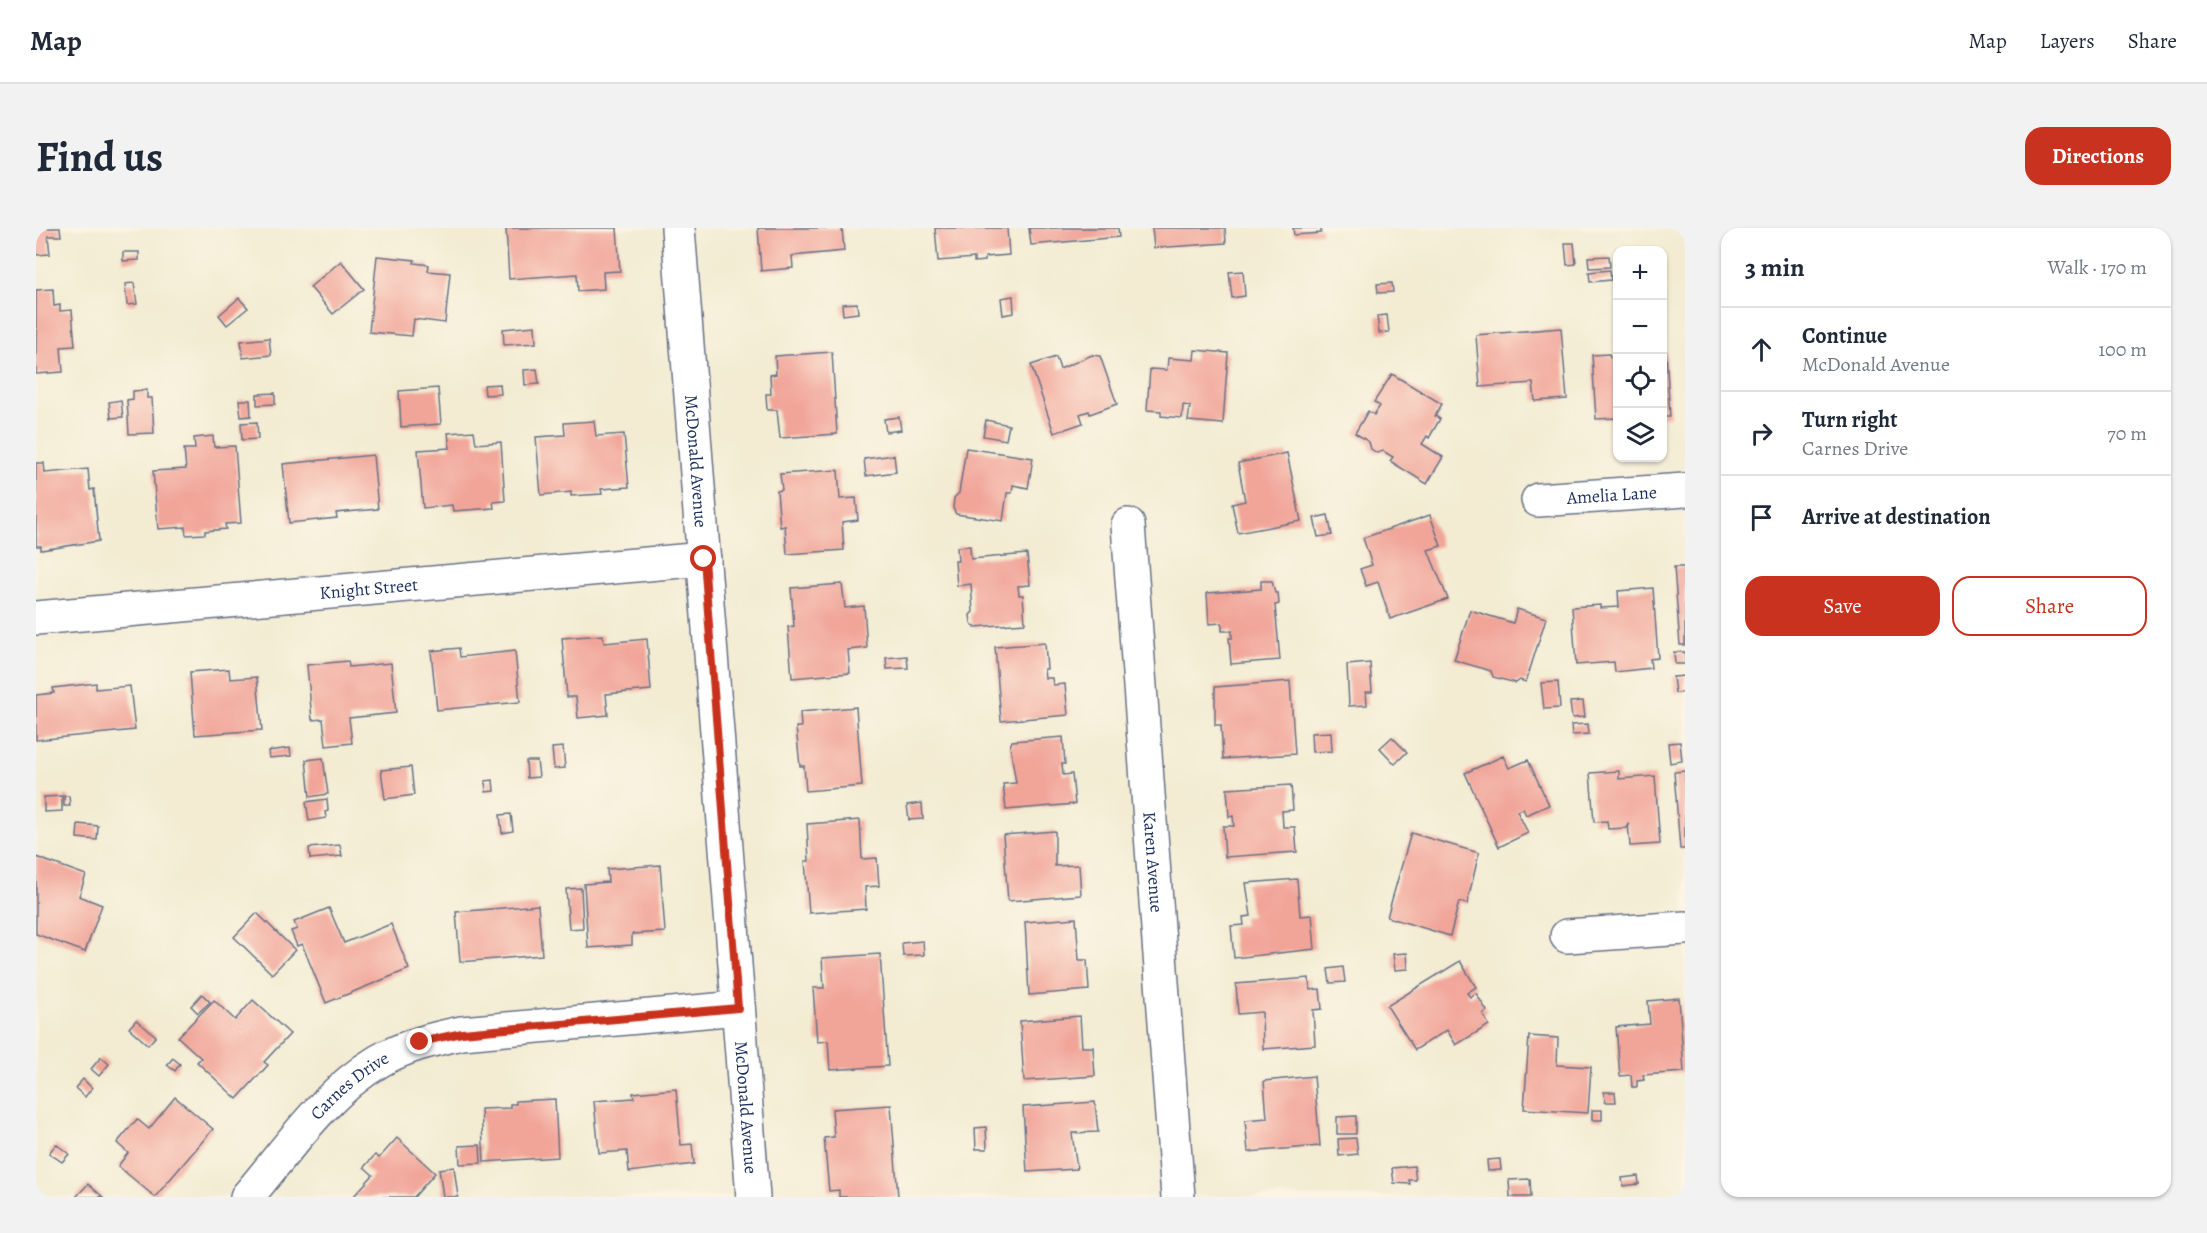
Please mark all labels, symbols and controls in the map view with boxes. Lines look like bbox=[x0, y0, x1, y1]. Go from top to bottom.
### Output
text: Map bbox=[30, 22, 82, 60]
text: Map bbox=[1968, 27, 2007, 55]
text: Layers bbox=[2040, 27, 2095, 55]
text: Share bbox=[2128, 27, 2177, 55]
button: Directions bbox=[2025, 127, 2171, 185]
text: Find us bbox=[36, 128, 163, 185]
map controls bbox=[1613, 246, 1667, 462]
button: + bbox=[1613, 246, 1667, 300]
text: 3 min bbox=[1745, 250, 1805, 285]
text: Walk · 170 m bbox=[2047, 254, 2147, 281]
button: − bbox=[1613, 300, 1667, 354]
text: Continue bbox=[1802, 321, 1887, 351]
icon: ahead bbox=[1745, 333, 1778, 366]
text: 100 m bbox=[2098, 336, 2147, 363]
text: McDonald Avenue bbox=[1802, 351, 1950, 378]
button: locate bbox=[1613, 354, 1667, 408]
street label: McDonald Avenue bbox=[679, 394, 713, 529]
text: Turn right bbox=[1802, 405, 1898, 435]
button: layers bbox=[1613, 408, 1667, 462]
icon: right bbox=[1745, 417, 1778, 450]
text: 70 m bbox=[2107, 420, 2147, 447]
text: Carnes Drive bbox=[1802, 435, 1908, 462]
street label: Amelia Lane bbox=[1565, 480, 1658, 510]
icon: arrive bbox=[1745, 501, 1778, 534]
text: Arrive at destination bbox=[1802, 502, 1991, 532]
route start bbox=[690, 545, 716, 571]
street label: Knight Street bbox=[318, 572, 419, 605]
button: Save bbox=[1745, 576, 1940, 636]
button: Share bbox=[1952, 576, 2147, 636]
street label: Karen Avenue bbox=[1137, 811, 1169, 914]
route end bbox=[406, 1028, 432, 1054]
street label: McDonald Avenue bbox=[729, 1040, 763, 1175]
street label: Carnes Drive bbox=[305, 1046, 393, 1125]

